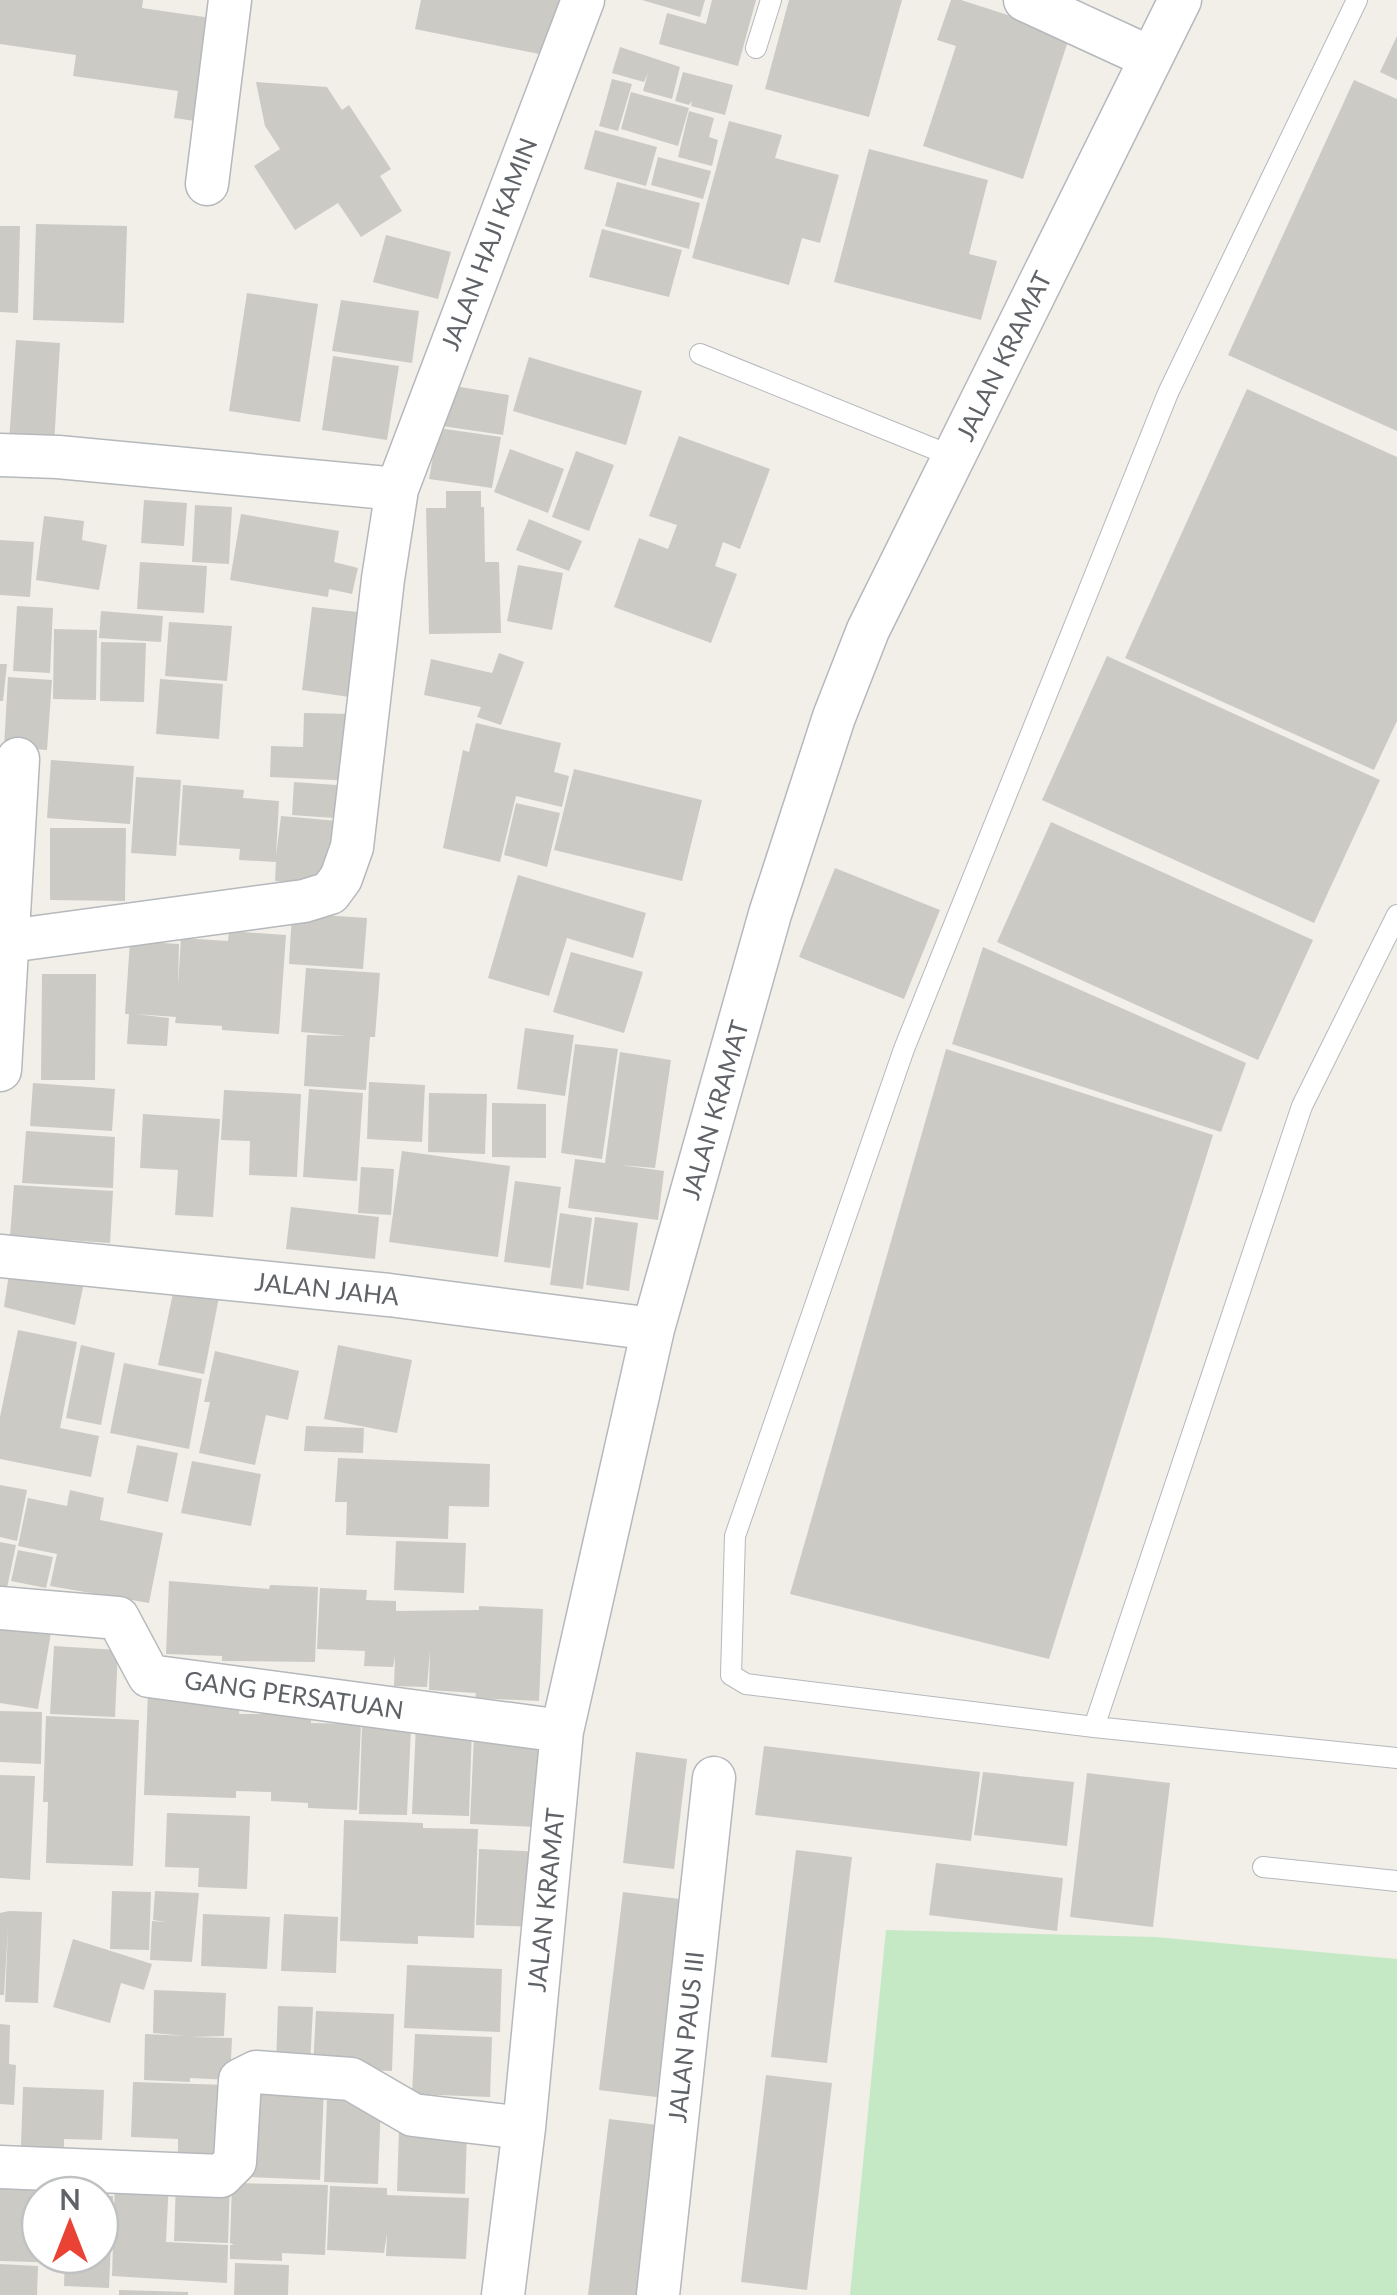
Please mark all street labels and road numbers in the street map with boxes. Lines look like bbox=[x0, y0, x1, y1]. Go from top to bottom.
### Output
street label: JALAN HAJI KAMIN bbox=[434, 133, 542, 354]
street label: JALAN KRAMAT bbox=[949, 266, 1057, 445]
street label: JALAN KRAMAT bbox=[674, 1017, 754, 1203]
street label: JALAN JAHA bbox=[253, 1266, 401, 1311]
street label: GANG PERSATUAN bbox=[183, 1664, 406, 1724]
street label: JALAN KRAMAT bbox=[520, 1806, 570, 1993]
street label: JALAN PAUS III bbox=[661, 1950, 709, 2124]

